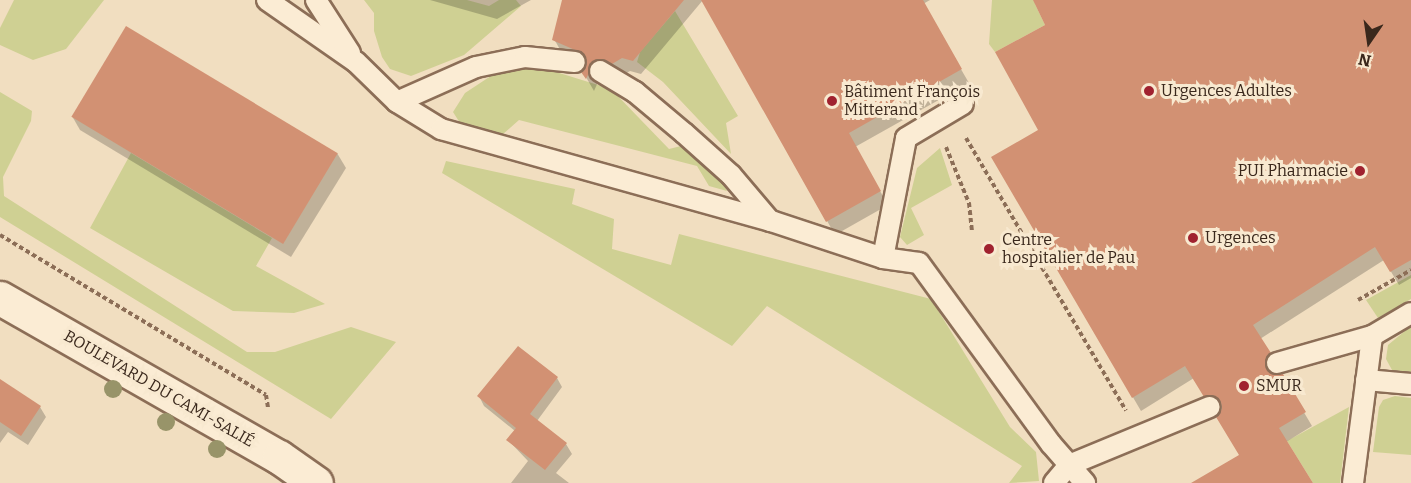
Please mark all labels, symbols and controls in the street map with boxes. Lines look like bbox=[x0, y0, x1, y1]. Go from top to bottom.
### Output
north arrow bbox=[1339, 12, 1399, 72]
text: N bbox=[1357, 49, 1373, 71]
place label: Urgences Adultes bbox=[1161, 81, 1292, 101]
place label: Bâtiment François Mitterand bbox=[844, 82, 980, 120]
marker: Urgences Adultes bbox=[1142, 84, 1156, 98]
marker: Bâtiment François Mitterand bbox=[825, 94, 839, 108]
place label: PUI Pharmacie bbox=[1238, 161, 1348, 181]
marker: PUI Pharmacie bbox=[1353, 164, 1367, 178]
place label: Urgences bbox=[1205, 228, 1276, 248]
place label: Centre hospitalier de Pau bbox=[1002, 230, 1135, 268]
marker: Urgences bbox=[1186, 231, 1200, 245]
marker: Centre hospitalier de Pau bbox=[980, 240, 998, 258]
street label: BOULEVARD DU CAMI-SALIÉ bbox=[60, 327, 258, 451]
place label: SMUR bbox=[1256, 376, 1302, 396]
marker: SMUR bbox=[1237, 379, 1251, 393]

